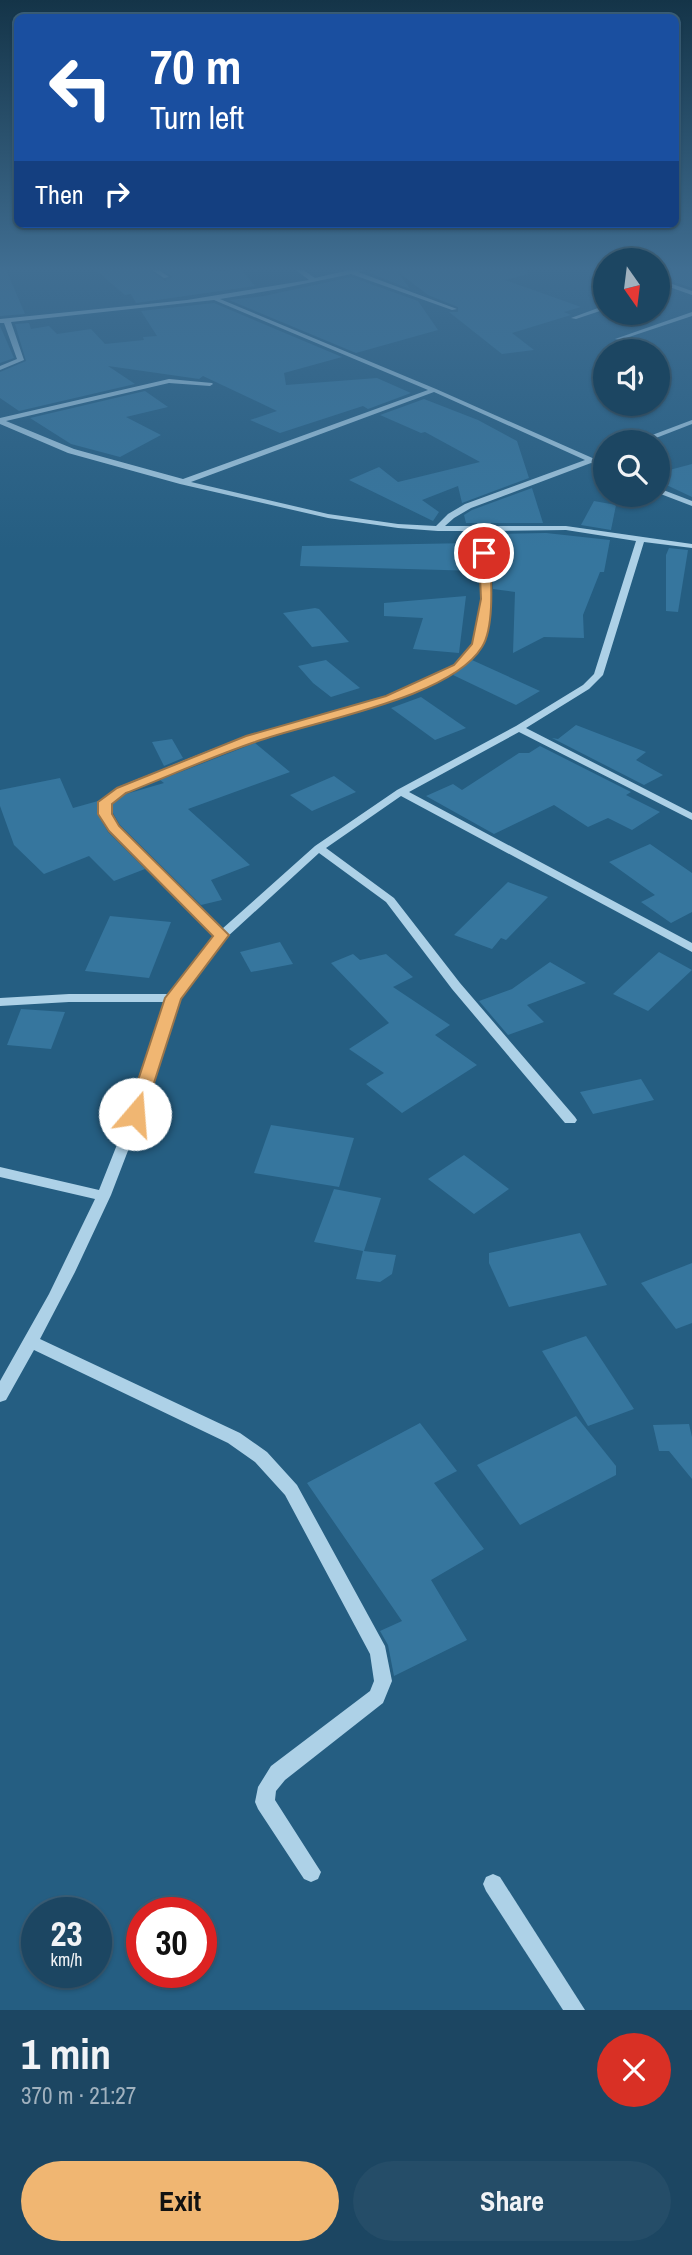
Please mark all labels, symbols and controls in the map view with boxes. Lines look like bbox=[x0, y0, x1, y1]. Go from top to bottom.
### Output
text: 70 m bbox=[150, 33, 242, 99]
icon: left bbox=[35, 42, 126, 133]
text: Turn left bbox=[150, 96, 244, 139]
icon: right bbox=[98, 175, 136, 213]
text: Then bbox=[35, 177, 84, 212]
north arrow bbox=[593, 248, 670, 326]
map controls bbox=[593, 248, 670, 507]
button: sound bbox=[593, 339, 670, 416]
button: search bbox=[593, 430, 670, 507]
pin bbox=[454, 523, 514, 583]
icon: arrive bbox=[465, 534, 503, 572]
position arrow bbox=[98, 1077, 172, 1151]
speed limit sign: 30 bbox=[126, 1897, 217, 1988]
text: 23 bbox=[51, 1910, 82, 1957]
text: km/h bbox=[51, 1947, 83, 1972]
text: 1 min bbox=[21, 2026, 111, 2082]
button: close bbox=[597, 2033, 671, 2107]
text: 370 m · 21:27 bbox=[21, 2080, 136, 2111]
button: Exit bbox=[21, 2161, 339, 2241]
button: Share bbox=[353, 2161, 671, 2241]

